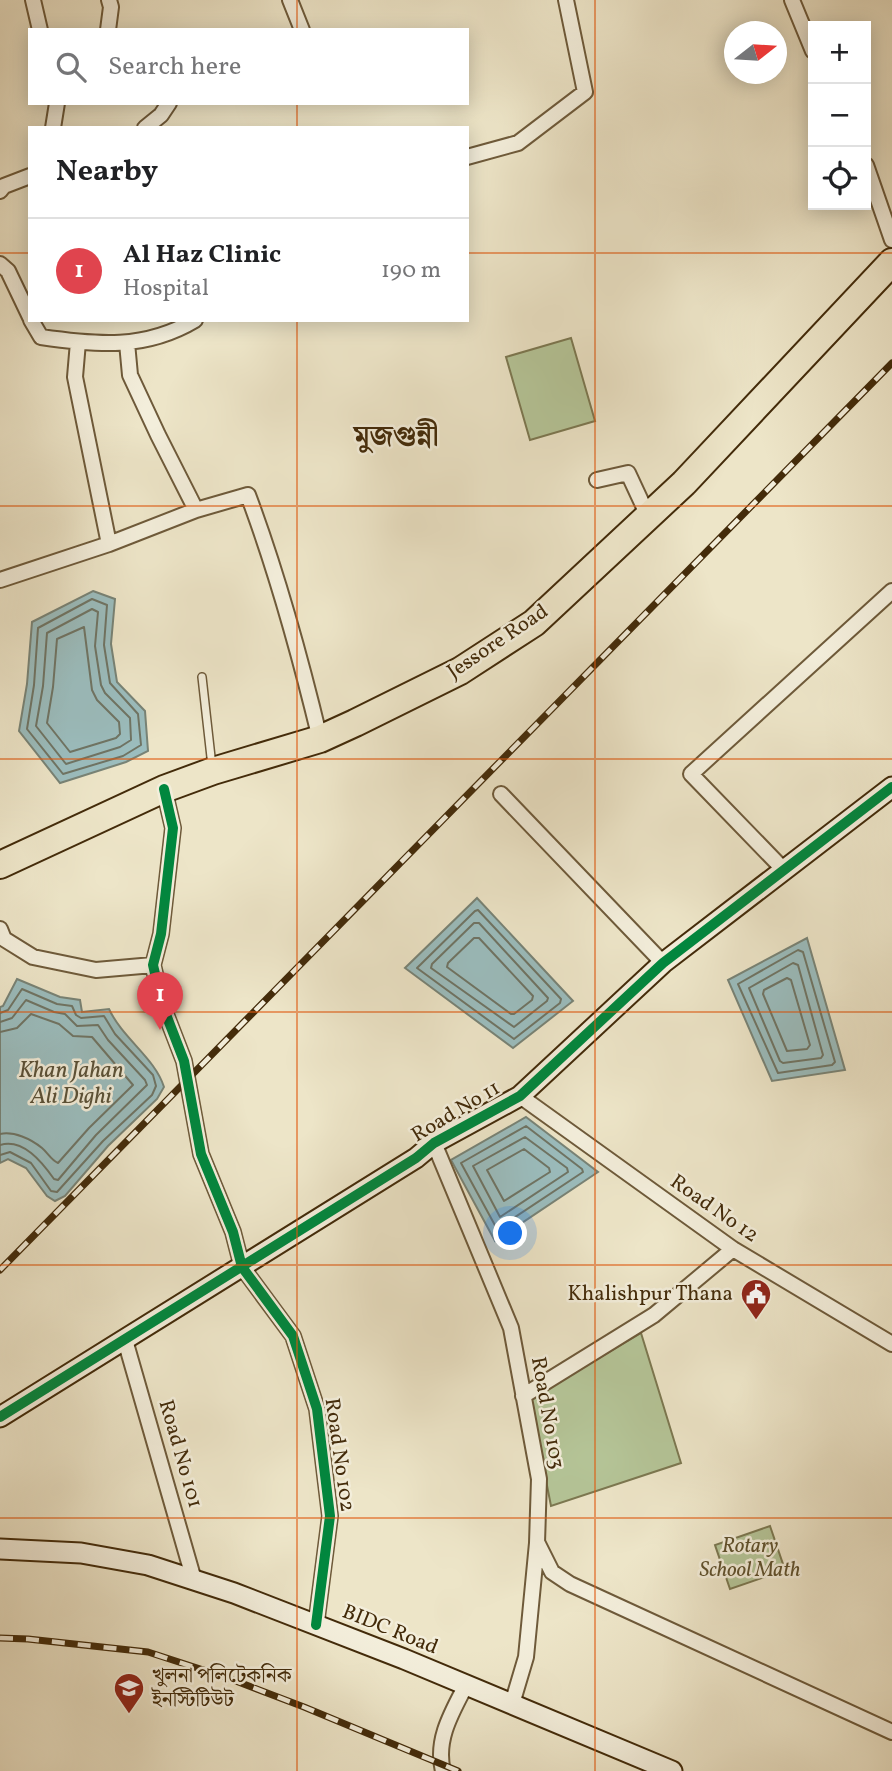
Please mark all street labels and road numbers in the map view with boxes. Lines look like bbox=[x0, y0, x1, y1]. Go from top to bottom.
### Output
street label: Jessore Road bbox=[442, 597, 554, 687]
street label: Road No 11 bbox=[406, 1074, 506, 1150]
street label: Road No 12 bbox=[664, 1168, 764, 1250]
street label: Road No 103 bbox=[523, 1355, 571, 1471]
street label: Road No 101 bbox=[151, 1396, 209, 1512]
street label: Road No 102 bbox=[317, 1396, 361, 1514]
street label: BIDC Road bbox=[338, 1598, 442, 1662]

